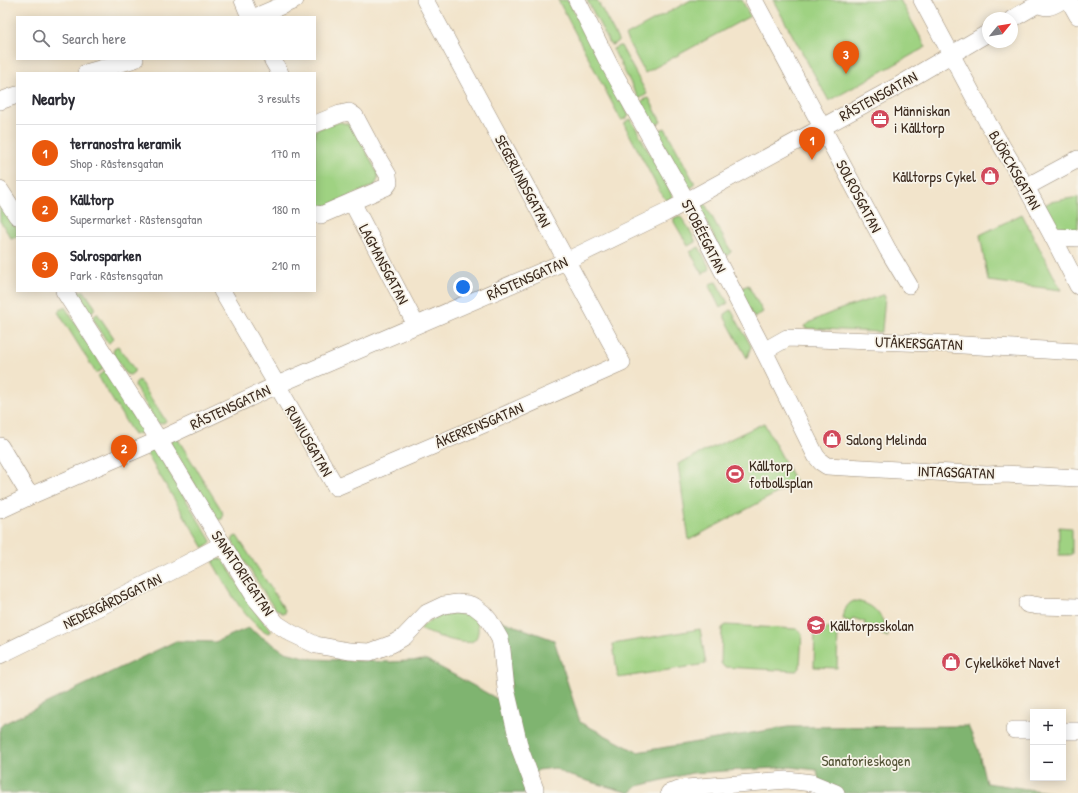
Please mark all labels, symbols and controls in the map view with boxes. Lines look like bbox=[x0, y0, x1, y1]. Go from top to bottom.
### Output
north arrow bbox=[982, 12, 1018, 48]
search box bbox=[16, 16, 316, 60]
icon: search bbox=[30, 27, 52, 49]
text: Search here bbox=[62, 28, 126, 49]
pin: 3 bbox=[833, 41, 859, 74]
street label: RÅSTENSGATAN bbox=[835, 66, 921, 126]
text: Nearby bbox=[32, 87, 75, 110]
text: 3 results bbox=[258, 89, 300, 107]
place label: Människan i Kålltorp bbox=[894, 100, 951, 138]
office icon: Människan i Kålltorp bbox=[869, 108, 891, 130]
pin: 1 bbox=[799, 127, 825, 160]
street label: BJÖRCKSGATAN bbox=[984, 127, 1046, 213]
street label: SEGERLINDSGATAN bbox=[490, 131, 556, 231]
text: terranostra keramik bbox=[70, 133, 181, 154]
text: 1 bbox=[43, 144, 47, 162]
text: 170 m bbox=[271, 144, 300, 162]
text: Shop · Råstensgatan bbox=[70, 154, 164, 172]
street label: SOLROSGATAN bbox=[831, 156, 887, 236]
shop icon: Kålltorps Cykel bbox=[979, 165, 1001, 187]
place label: Kålltorps Cykel bbox=[892, 166, 976, 187]
text: Kålltorp bbox=[70, 189, 114, 210]
street label: STOBÉEGATAN bbox=[676, 196, 732, 276]
text: 2 bbox=[42, 200, 48, 218]
text: 180 m bbox=[272, 200, 300, 218]
text: Supermarket · Råstensgatan bbox=[70, 210, 202, 228]
street label: LAGMANSGATAN bbox=[354, 220, 414, 308]
text: Solrosparken bbox=[70, 245, 142, 266]
street label: RÅSTENSGATAN bbox=[483, 251, 571, 305]
text: 3 bbox=[42, 256, 48, 274]
text: 210 m bbox=[272, 256, 300, 274]
text: Park · Råstensgatan bbox=[70, 266, 163, 284]
your location bbox=[453, 277, 473, 297]
street label: UTÅKERSGATAN bbox=[875, 331, 963, 355]
street label: RÅSTENSGATAN bbox=[186, 379, 274, 435]
street label: ÅKERRENSGATAN bbox=[432, 397, 526, 453]
street label: RUNIUSGATAN bbox=[280, 402, 338, 480]
shop icon: Salong Melinda bbox=[821, 428, 843, 450]
place label: Salong Melinda bbox=[846, 429, 927, 450]
pin: 2 bbox=[111, 435, 137, 468]
place label: Kålltorp fotbollsplan bbox=[749, 455, 813, 493]
street label: INTAGSGATAN bbox=[917, 460, 995, 484]
sports icon: Kålltorp fotbollsplan bbox=[724, 463, 746, 485]
street label: SANATORIEGATAN bbox=[207, 526, 279, 620]
street label: NEDERGÅRDSGATAN bbox=[59, 568, 165, 634]
school or university icon: Kålltorpsskolan bbox=[805, 614, 827, 636]
place label: Kålltorpsskolan bbox=[830, 615, 914, 636]
shop icon: Cykelköket Navet bbox=[940, 651, 962, 673]
place label: Cykelköket Navet bbox=[965, 652, 1061, 673]
map controls bbox=[1030, 709, 1066, 781]
button: + bbox=[1030, 709, 1066, 745]
button: − bbox=[1030, 745, 1066, 781]
park label: Sanatorieskogen bbox=[821, 750, 911, 771]

